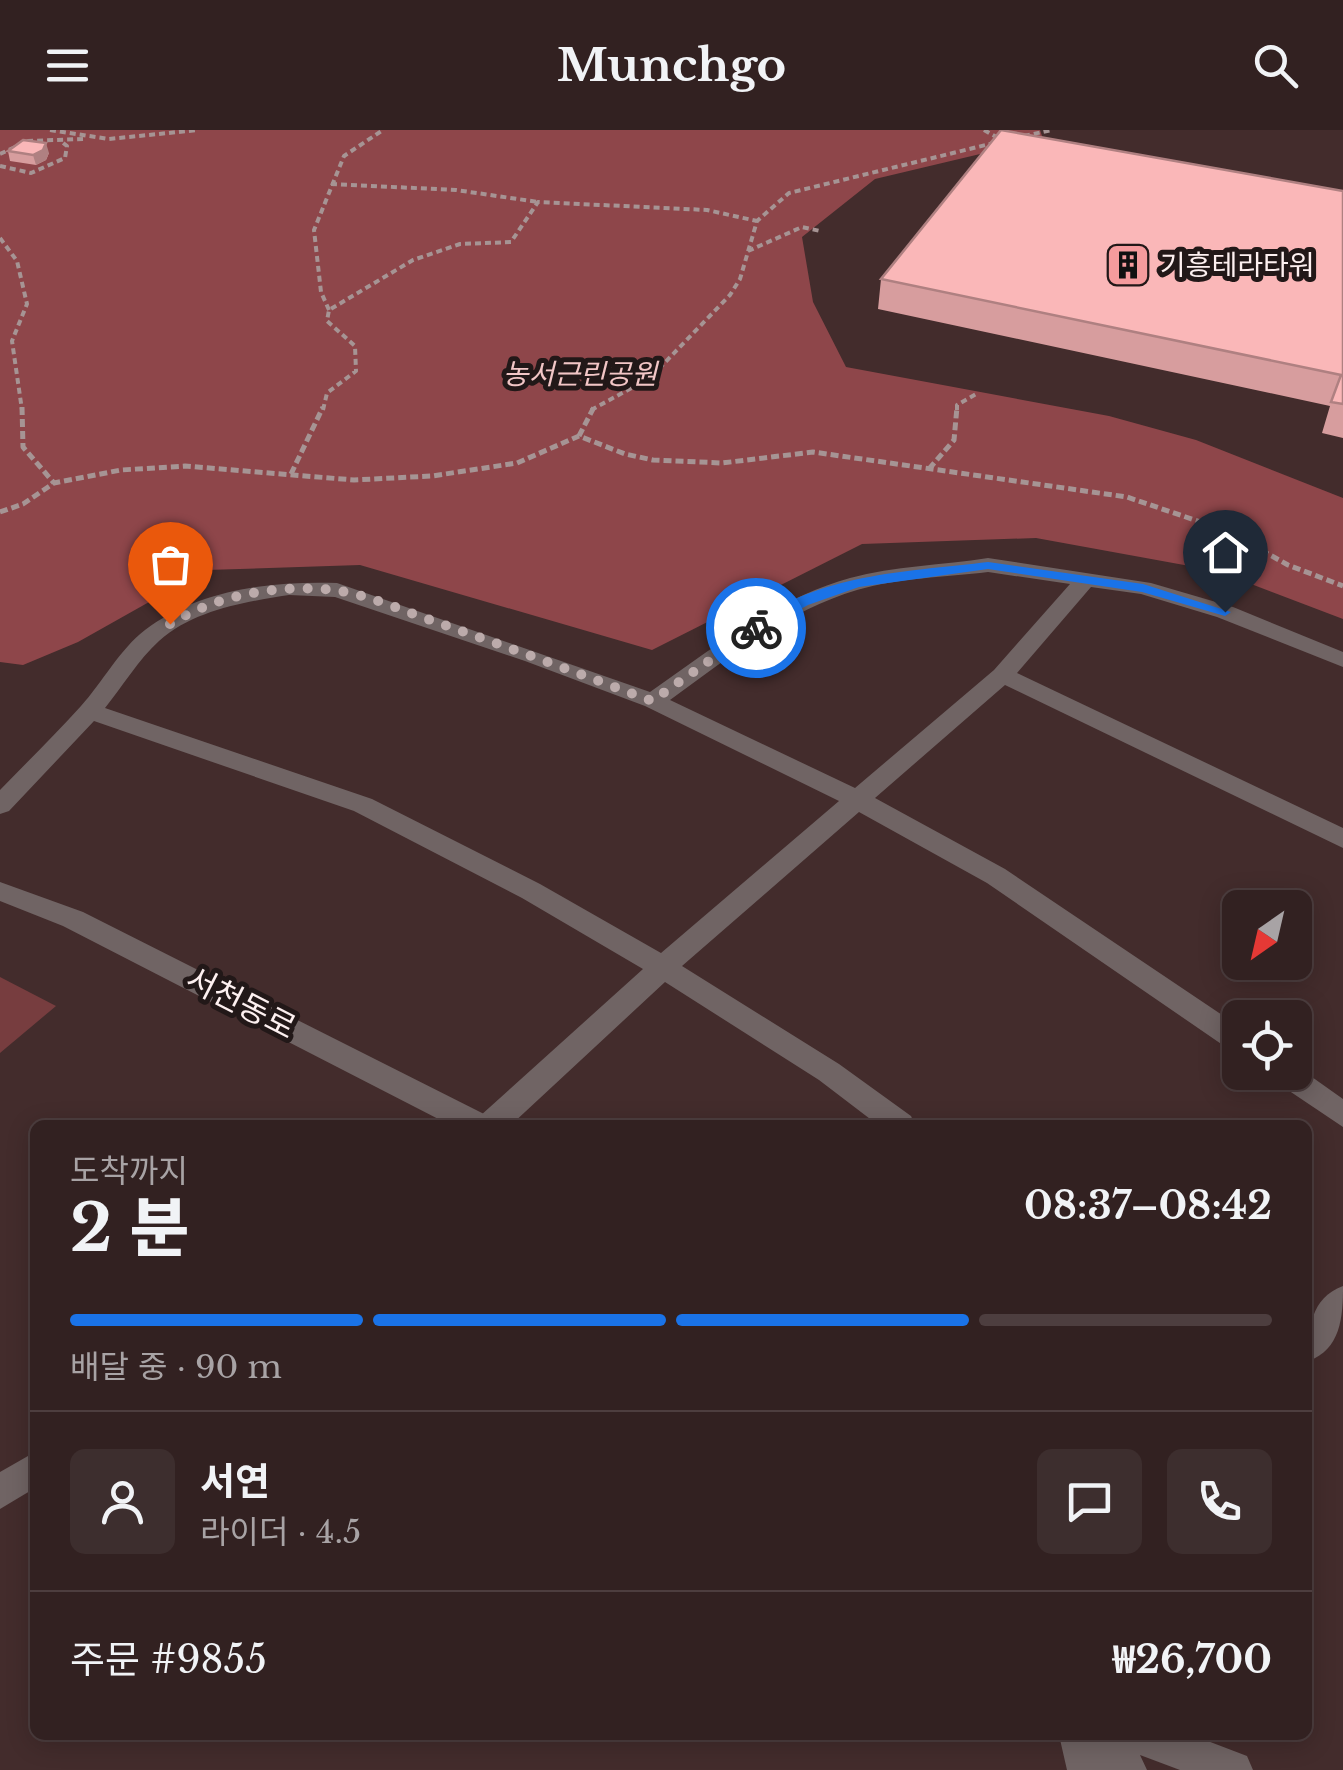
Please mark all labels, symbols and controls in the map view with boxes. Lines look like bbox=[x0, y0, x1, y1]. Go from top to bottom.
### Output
text: Munchgo bbox=[557, 37, 786, 93]
icon: menu bbox=[40, 38, 95, 93]
icon: search bbox=[1248, 38, 1303, 93]
building icon: 기흥테라타워 bbox=[1105, 242, 1151, 288]
place label: 기흥테라타워 bbox=[1160, 248, 1315, 283]
park label: 농서근린공원 bbox=[503, 357, 660, 392]
pin bbox=[1183, 510, 1268, 613]
pin bbox=[128, 522, 213, 625]
icon: home bbox=[1198, 525, 1253, 580]
icon: bag bbox=[143, 537, 198, 592]
courier bbox=[706, 578, 806, 678]
icon: bike bbox=[729, 601, 784, 656]
north arrow bbox=[1222, 890, 1312, 980]
map controls bbox=[1222, 890, 1312, 1090]
street label: 서천동로 bbox=[179, 958, 303, 1048]
button: locate bbox=[1222, 1000, 1312, 1090]
text: 도착까지 bbox=[70, 1151, 188, 1191]
text: 08:37–08:42 bbox=[1024, 1182, 1272, 1229]
text: 2 분 bbox=[70, 1188, 189, 1269]
text: 배달 중 · 90 m bbox=[70, 1347, 282, 1387]
button: person bbox=[70, 1449, 175, 1554]
button: chat bbox=[1037, 1449, 1142, 1554]
button: phone bbox=[1167, 1449, 1272, 1554]
text: 서연 bbox=[200, 1458, 270, 1505]
text: 라이더 · 4.5 bbox=[200, 1512, 361, 1552]
text: 주문 #9855 bbox=[70, 1636, 267, 1683]
text: ₩26,700 bbox=[1113, 1636, 1272, 1683]

